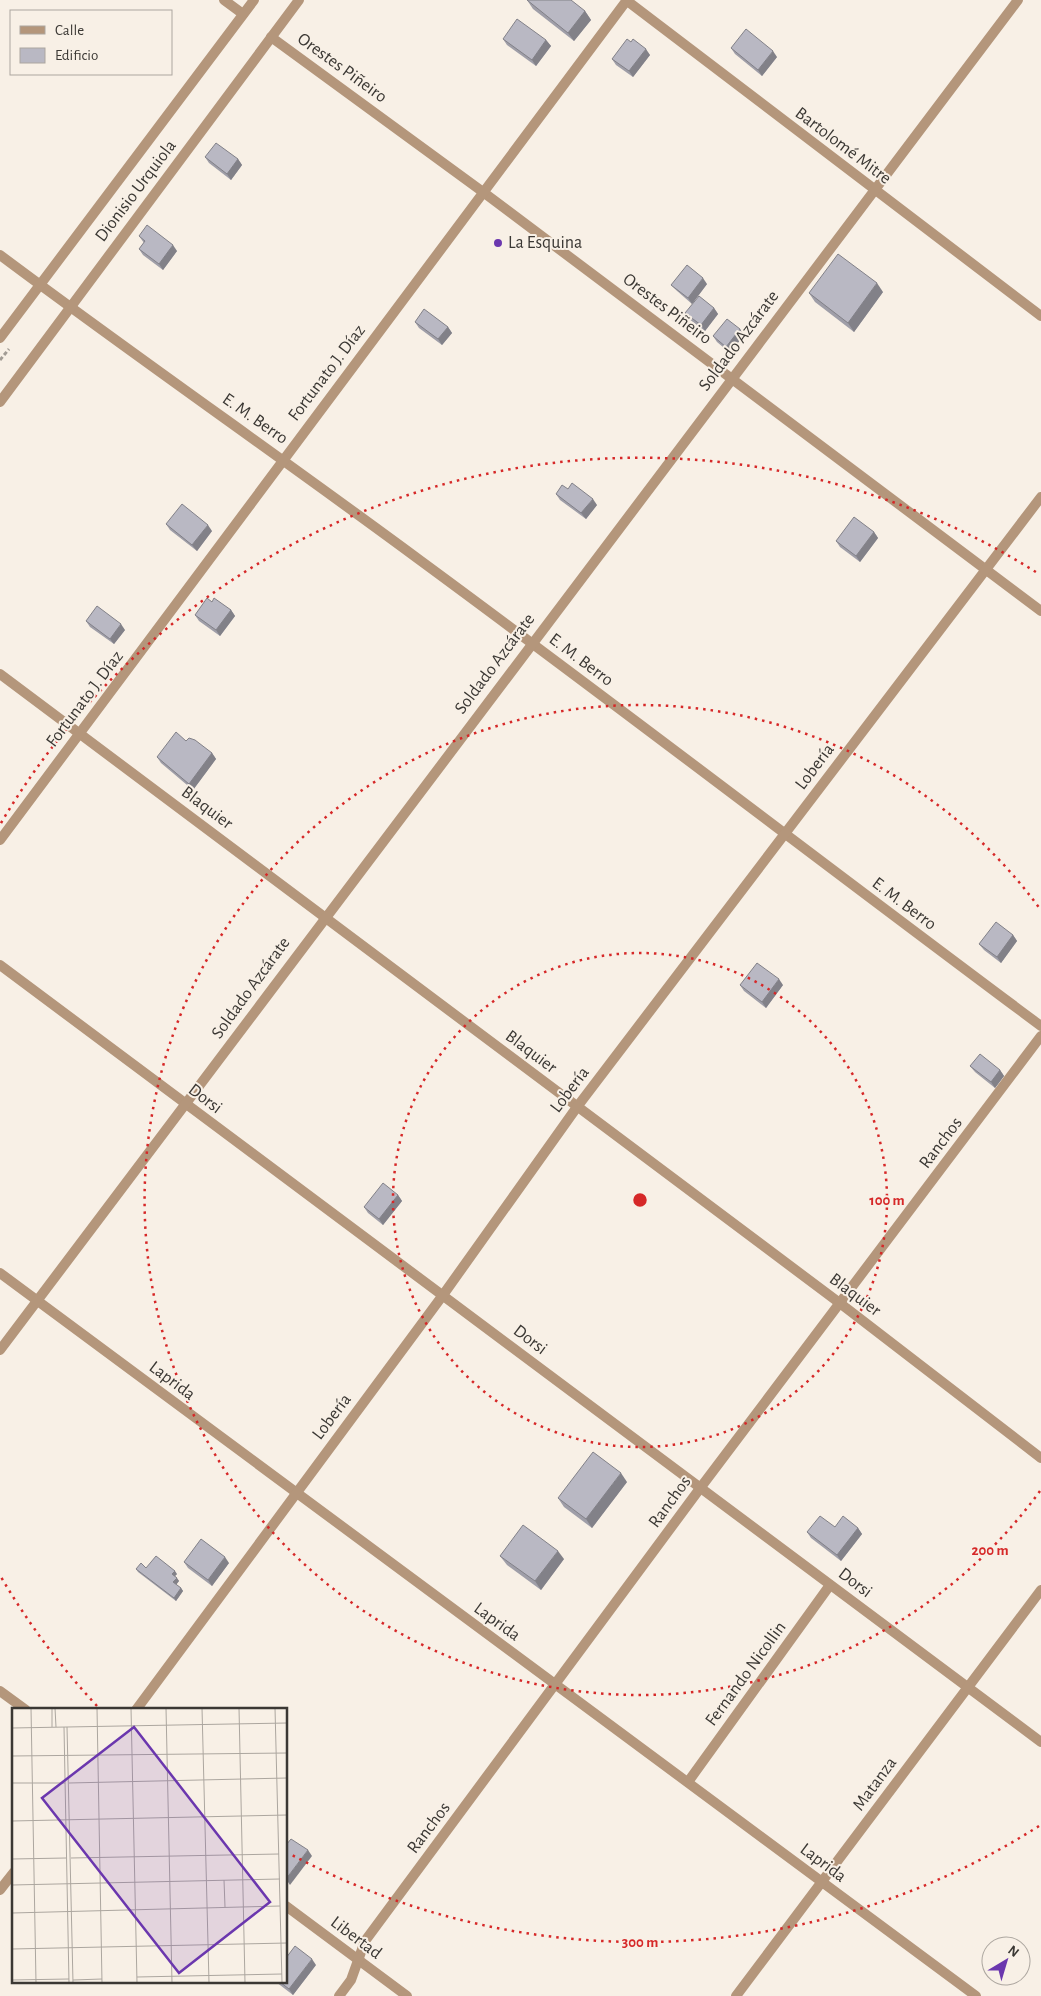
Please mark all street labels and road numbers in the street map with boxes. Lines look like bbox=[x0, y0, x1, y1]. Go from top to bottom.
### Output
street label: Orestes Piñeiro bbox=[294, 30, 390, 106]
street label: Bartolomé Mitre bbox=[792, 104, 894, 188]
street label: Dionisio Urquiola bbox=[92, 137, 180, 245]
street label: Orestes Piñeiro bbox=[619, 270, 715, 348]
street label: Soldado Azcárate bbox=[696, 288, 782, 394]
street label: Fortunato J. Díaz bbox=[285, 322, 369, 424]
street label: E. M. Berro bbox=[219, 390, 291, 448]
street label: Soldado Azcárate bbox=[452, 611, 538, 717]
street label: E. M. Berro bbox=[546, 630, 617, 690]
street label: Fortunato J. Díaz bbox=[43, 648, 127, 750]
street label: Lobería bbox=[792, 741, 838, 793]
street label: Blaquier bbox=[178, 783, 236, 833]
street label: E. M. Berro bbox=[869, 874, 940, 934]
street label: Soldado Azcárate bbox=[208, 934, 294, 1042]
street label: Blaquier bbox=[502, 1027, 560, 1077]
street label: Lobería bbox=[547, 1064, 593, 1116]
street label: Dorsi bbox=[185, 1081, 225, 1117]
street label: Ranchos bbox=[916, 1114, 966, 1172]
street label: Blaquier bbox=[826, 1270, 884, 1320]
street label: Dorsi bbox=[510, 1322, 550, 1358]
street label: Laprida bbox=[146, 1358, 198, 1404]
street label: Lobería bbox=[309, 1391, 355, 1443]
street label: Ranchos bbox=[645, 1473, 695, 1531]
street label: Dorsi bbox=[835, 1565, 875, 1601]
street label: Laprida bbox=[470, 1599, 524, 1645]
street label: Fernando Nicollin bbox=[702, 1619, 790, 1729]
street label: Matanza bbox=[850, 1754, 900, 1814]
street label: Ranchos bbox=[404, 1799, 454, 1857]
street label: Laprida bbox=[797, 1840, 849, 1886]
street label: Libertad bbox=[327, 1913, 385, 1963]

